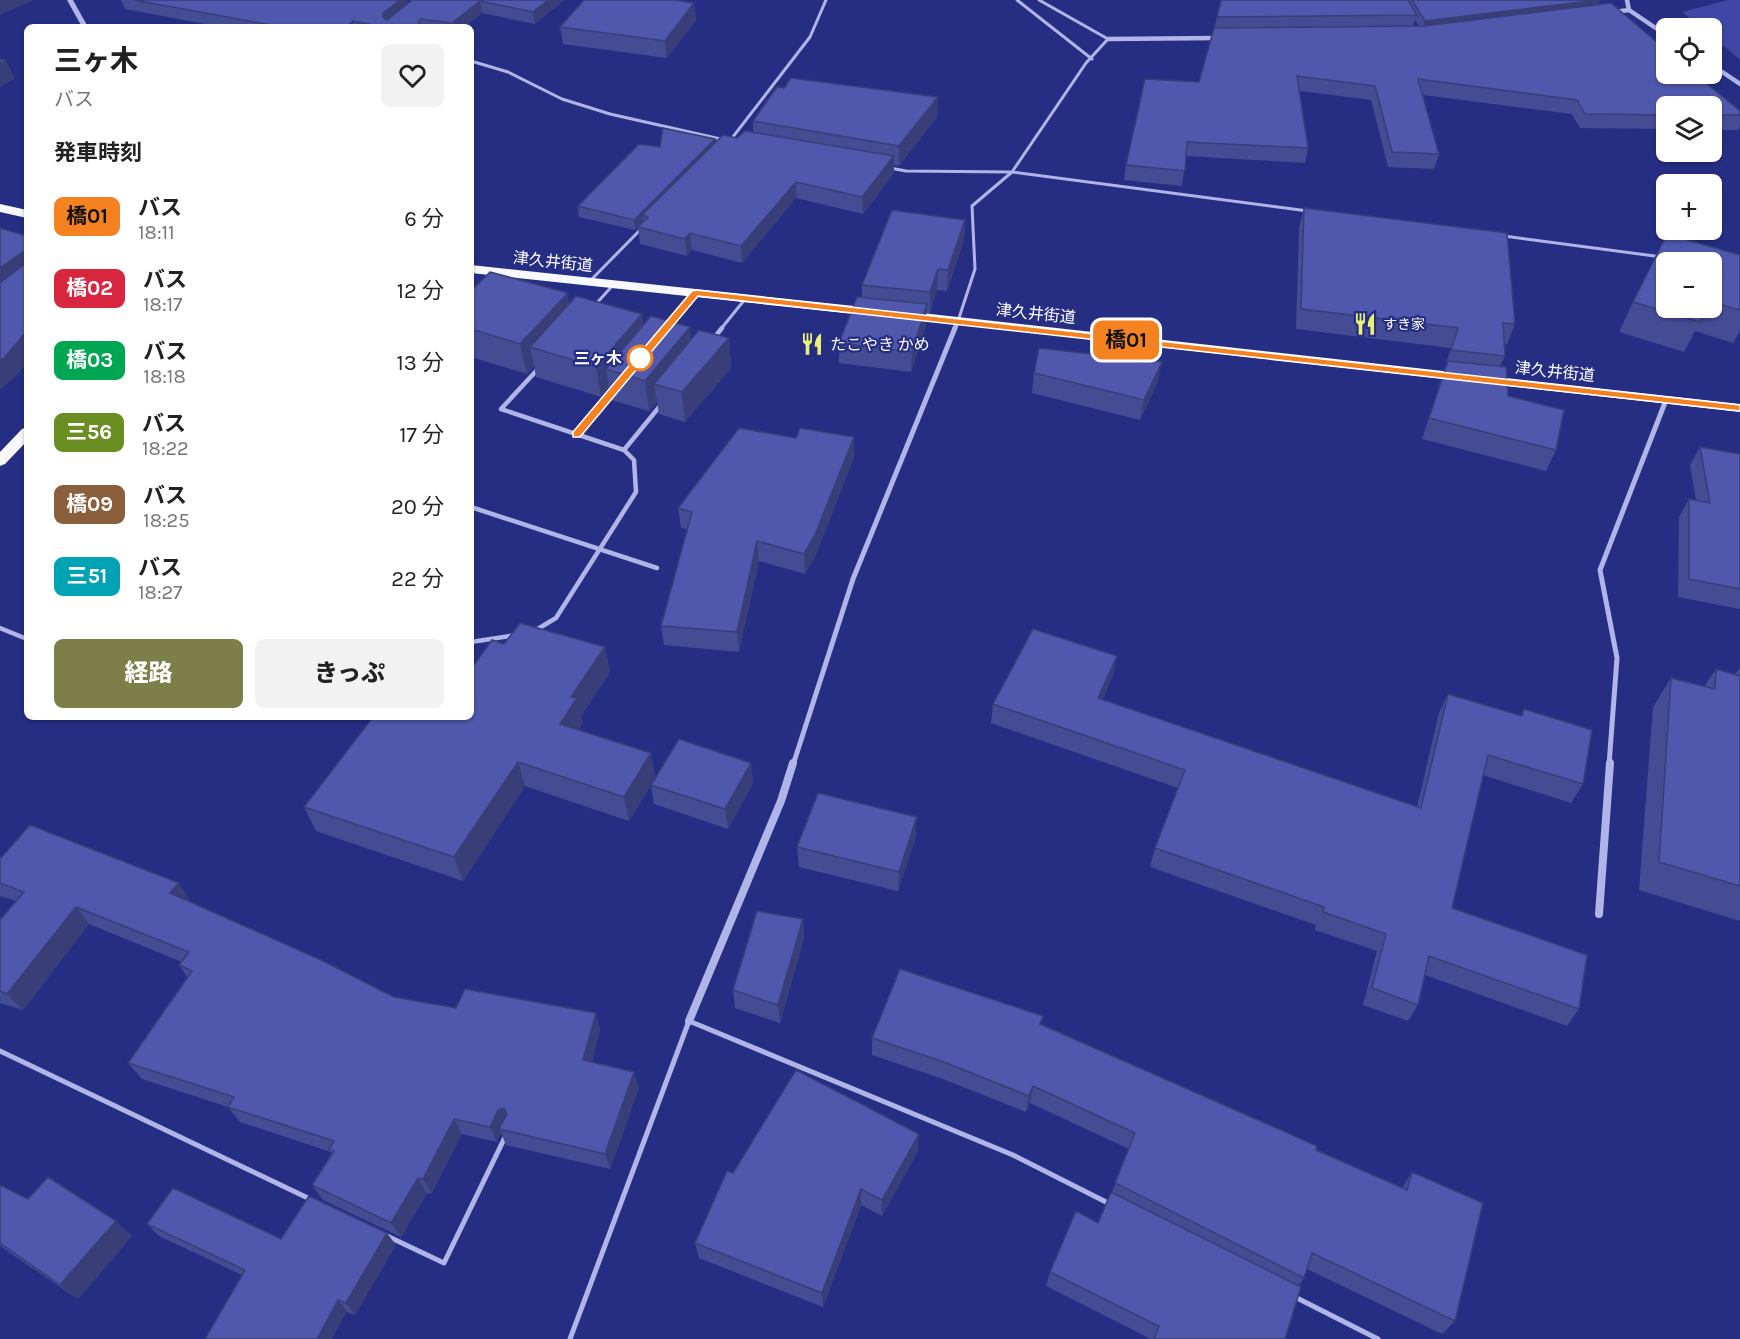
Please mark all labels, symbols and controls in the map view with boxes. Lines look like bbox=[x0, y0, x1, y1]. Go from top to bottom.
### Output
map controls bbox=[1656, 18, 1722, 318]
button: locate bbox=[1656, 18, 1722, 84]
text: 三ヶ木 bbox=[54, 44, 138, 77]
button: heart bbox=[381, 44, 444, 107]
text: バス bbox=[54, 88, 94, 111]
button: layers bbox=[1656, 96, 1722, 162]
text: 発車時刻 bbox=[54, 140, 142, 166]
button: + bbox=[1656, 174, 1722, 240]
text: バス bbox=[138, 195, 182, 221]
text: 橋01 bbox=[66, 204, 108, 228]
text: 6 分 bbox=[404, 206, 444, 232]
text: 18:11 bbox=[138, 221, 175, 244]
street label: 津久井街道 bbox=[512, 248, 594, 275]
button: − bbox=[1656, 252, 1722, 318]
text: バス bbox=[143, 267, 187, 293]
text: 橋02 bbox=[66, 276, 113, 300]
text: 12 分 bbox=[397, 278, 444, 304]
text: 18:17 bbox=[143, 293, 183, 316]
street label: 津久井街道 bbox=[995, 300, 1077, 327]
restaurant icon: すき家 bbox=[1352, 311, 1378, 337]
place label: すき家 bbox=[1383, 316, 1425, 333]
line badge: 橋01 bbox=[1092, 320, 1160, 360]
text: 橋01 bbox=[1105, 328, 1147, 352]
restaurant icon: たこやき かめ bbox=[799, 331, 825, 357]
place label: たこやき かめ bbox=[830, 335, 930, 354]
text: バス bbox=[143, 339, 187, 365]
marker: 三ヶ木 bbox=[627, 345, 653, 371]
text: 橋03 bbox=[66, 348, 113, 372]
place label: 三ヶ木 bbox=[574, 349, 622, 368]
text: 13 分 bbox=[397, 350, 444, 376]
street label: 津久井街道 bbox=[1514, 358, 1596, 385]
text: 18:18 bbox=[143, 365, 186, 388]
text: バス bbox=[142, 411, 186, 437]
text: 三56 bbox=[66, 420, 112, 444]
text: 17 分 bbox=[399, 422, 444, 448]
text: 18:22 bbox=[142, 437, 189, 460]
text: バス bbox=[143, 483, 187, 509]
text: 橋09 bbox=[66, 492, 113, 516]
text: 20 分 bbox=[391, 494, 444, 520]
text: 18:25 bbox=[143, 509, 189, 532]
text: バス bbox=[138, 555, 182, 581]
text: 三51 bbox=[67, 564, 107, 588]
text: 22 分 bbox=[391, 566, 444, 592]
text: 18:27 bbox=[138, 581, 183, 604]
button: 経路 bbox=[54, 639, 243, 708]
button: きっぷ bbox=[255, 639, 444, 708]

